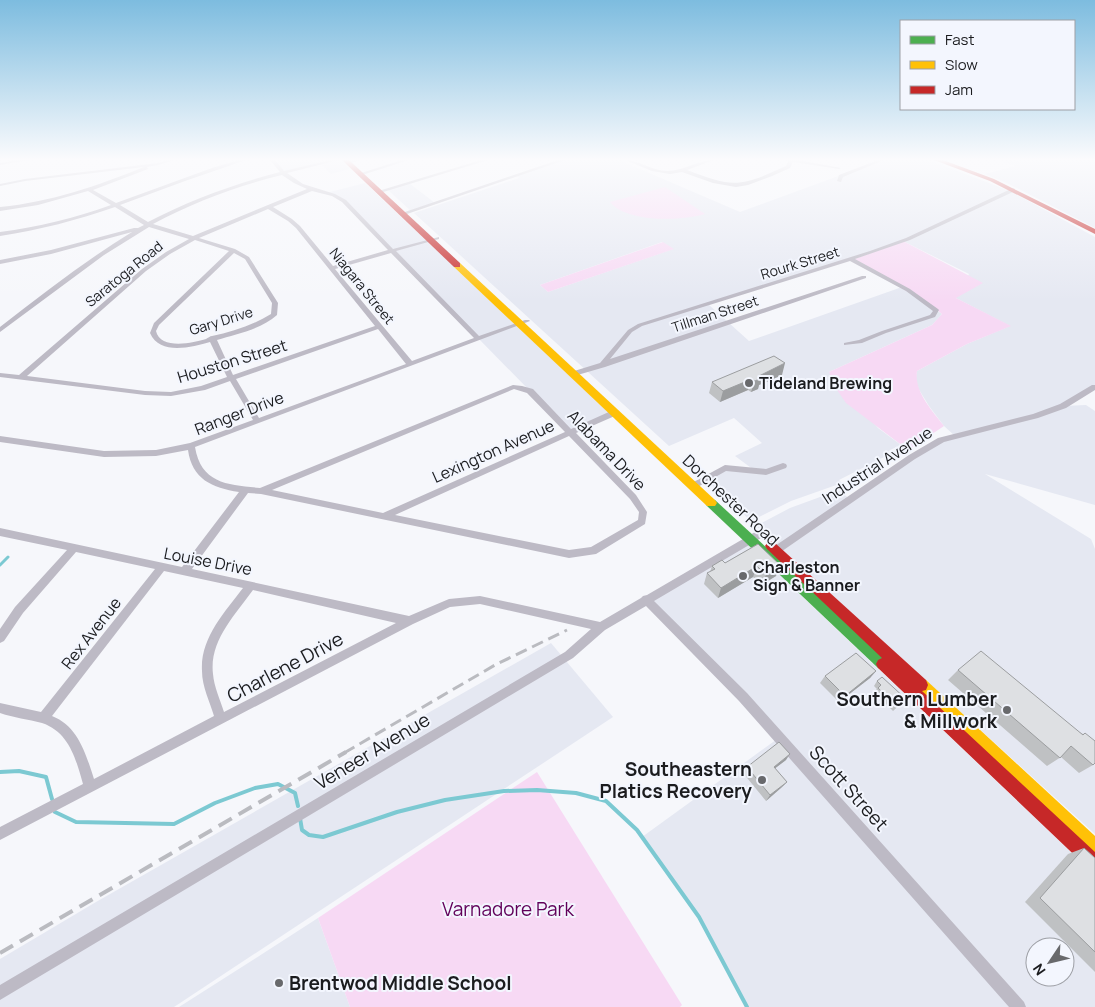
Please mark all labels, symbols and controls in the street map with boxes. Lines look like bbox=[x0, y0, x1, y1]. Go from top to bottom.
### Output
legend bbox=[900, 20, 1075, 110]
text: Fast bbox=[945, 29, 974, 50]
text: Slow bbox=[945, 54, 978, 75]
text: Jam bbox=[945, 79, 973, 100]
street label: Saratoga Road bbox=[81, 236, 166, 311]
street label: Rourk Street bbox=[758, 241, 842, 283]
street label: Niagara Street bbox=[326, 244, 399, 328]
street label: Tillman Street bbox=[669, 290, 761, 336]
street label: Gary Drive bbox=[187, 302, 255, 339]
street label: Houston Street bbox=[174, 334, 290, 388]
place label: Tideland Brewing bbox=[759, 372, 892, 394]
marker: Tideland Brewing bbox=[743, 377, 755, 389]
street label: Ranger Drive bbox=[191, 386, 287, 440]
street label: Alabama Drive bbox=[563, 405, 651, 495]
street label: Lexington Avenue bbox=[429, 414, 557, 488]
street label: Industrial Avenue bbox=[818, 421, 936, 509]
street label: Dorchester Road bbox=[678, 450, 784, 550]
street label: Louise Drive bbox=[162, 542, 254, 580]
place label: Charleston Sign & Banner bbox=[753, 556, 860, 596]
marker: Charleston Sign & Banner bbox=[737, 570, 749, 582]
street label: Rex Avenue bbox=[56, 593, 126, 673]
street label: Charlene Drive bbox=[222, 625, 348, 709]
place label: Southern Lumber & Millwork bbox=[836, 686, 998, 734]
marker: Southern Lumber & Millwork bbox=[1001, 704, 1013, 716]
street label: Veneer Avenue bbox=[309, 706, 435, 796]
street label: Scott Street bbox=[804, 740, 894, 836]
place label: Southeastern Platics Recovery bbox=[600, 756, 752, 804]
marker: Southeastern Platics Recovery bbox=[756, 774, 768, 786]
park label: Varnadore Park bbox=[442, 896, 574, 922]
north arrow bbox=[1025, 937, 1075, 987]
text: N bbox=[1028, 960, 1050, 979]
place label: Brentwod Middle School bbox=[289, 970, 512, 996]
marker: Brentwod Middle School bbox=[273, 977, 285, 989]

